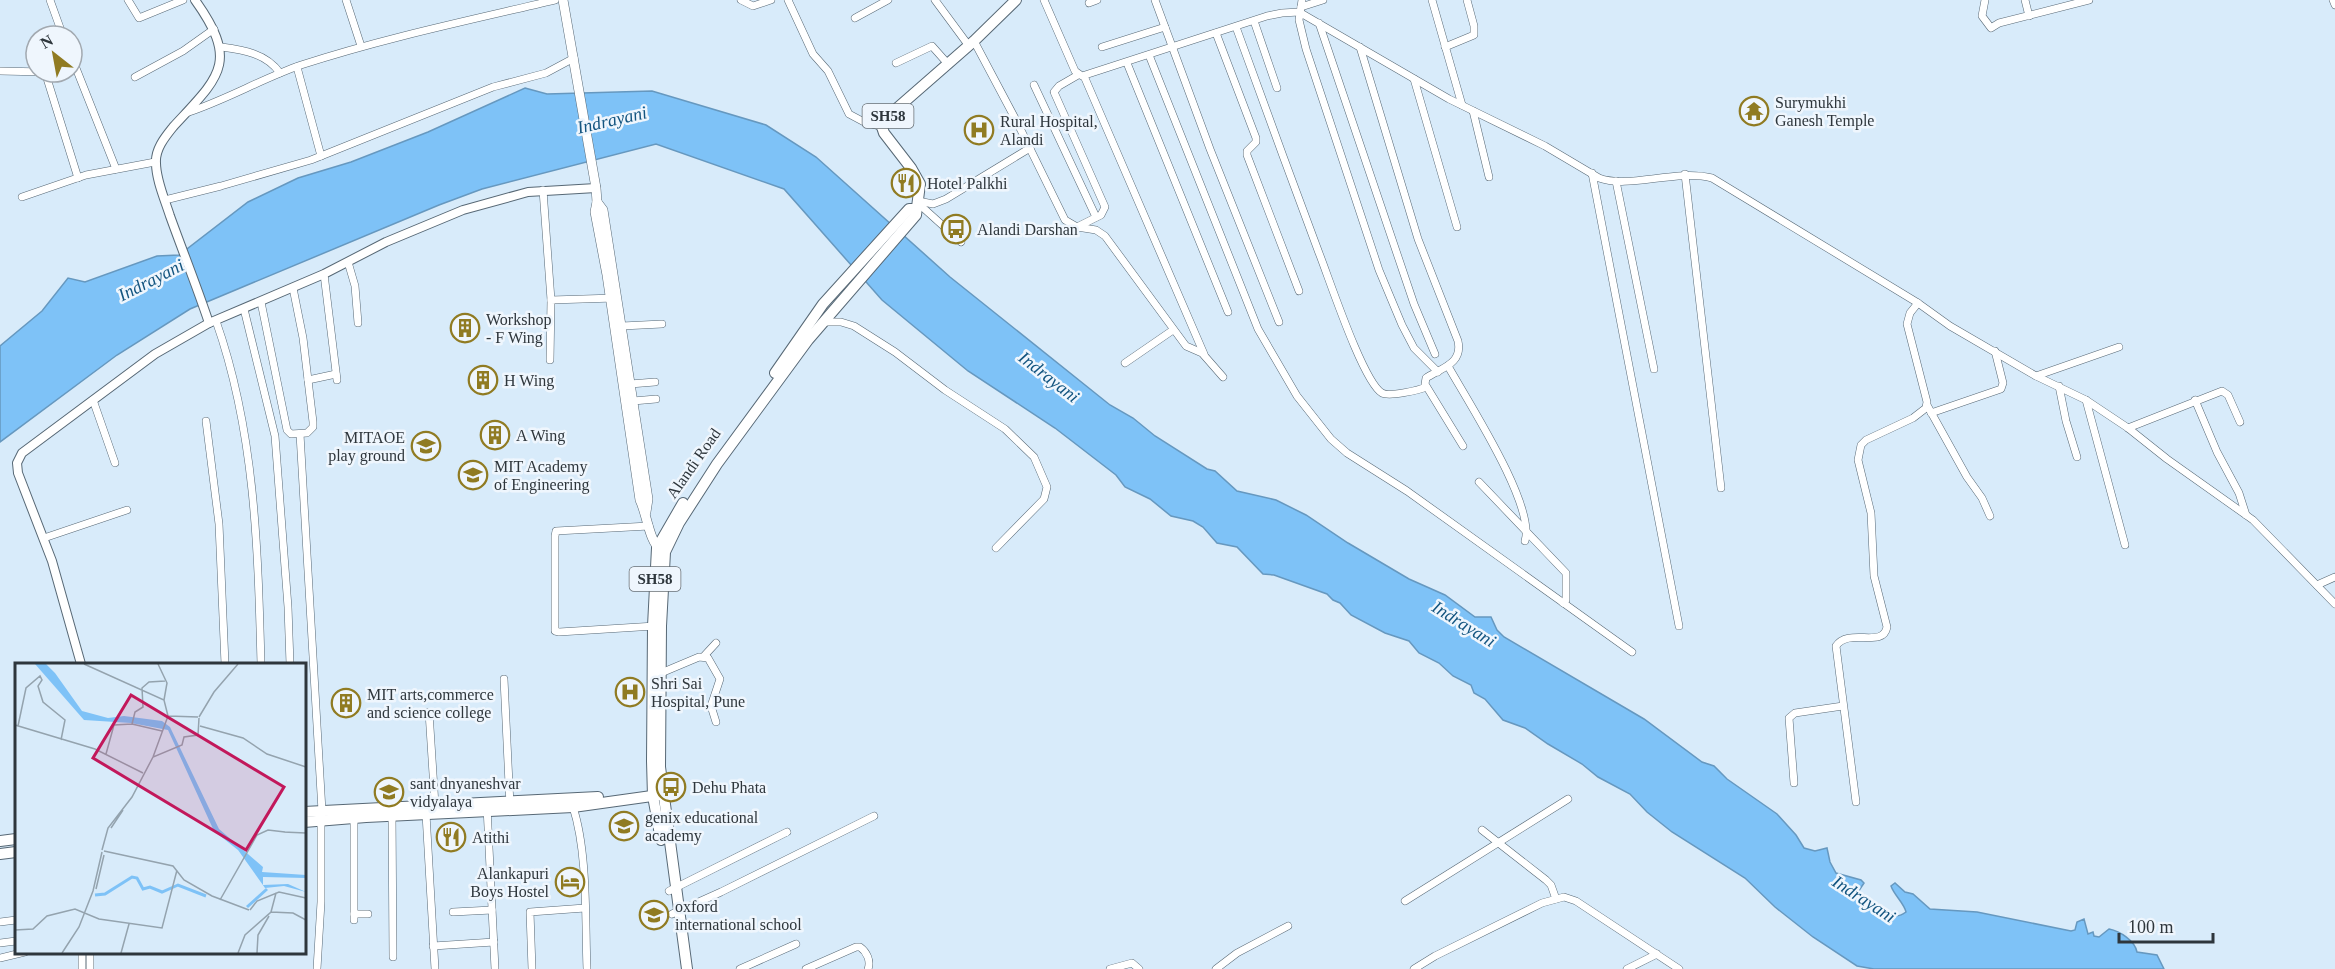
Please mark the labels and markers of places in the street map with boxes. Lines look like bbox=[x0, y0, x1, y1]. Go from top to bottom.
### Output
place label: Surymukhi Ganesh Temple bbox=[1775, 94, 1874, 130]
temple icon: Surymukhi Ganesh Temple bbox=[1738, 95, 1770, 127]
place label: Rural Hospital, Alandi bbox=[1000, 113, 1098, 148]
hospital icon: Rural Hospital, Alandi bbox=[963, 114, 995, 146]
restaurant icon: Hotel Palkhi bbox=[890, 167, 922, 199]
place label: Hotel Palkhi bbox=[927, 175, 1008, 192]
bus stop icon: Alandi Darshan bbox=[940, 213, 972, 245]
place label: Alandi Darshan bbox=[977, 221, 1078, 238]
place label: Workshop - F Wing bbox=[486, 311, 551, 347]
building icon: Workshop - F Wing bbox=[449, 312, 481, 344]
building icon: H Wing bbox=[467, 364, 499, 396]
place label: H Wing bbox=[504, 372, 554, 390]
building icon: A Wing bbox=[479, 419, 511, 451]
place label: A Wing bbox=[516, 427, 565, 445]
place label: MITAOE play ground bbox=[328, 429, 405, 465]
school or university icon: MITAOE play ground bbox=[410, 430, 442, 462]
place label: MIT Academy of Engineering bbox=[494, 458, 590, 494]
school or university icon: MIT Academy of Engineering bbox=[457, 459, 489, 491]
place label: Shri Sai Hospital, Pune bbox=[651, 675, 745, 711]
hospital icon: Shri Sai Hospital, Pune bbox=[614, 676, 646, 708]
place label: MIT arts,commerce and science college bbox=[367, 686, 494, 722]
building icon: MIT arts,commerce and science college bbox=[330, 687, 362, 719]
bus stop icon: Dehu Phata bbox=[655, 771, 687, 803]
place label: sant dnyaneshvar vidyalaya bbox=[410, 775, 521, 811]
school or university icon: sant dnyaneshvar vidyalaya bbox=[373, 776, 405, 808]
place label: Dehu Phata bbox=[692, 779, 766, 796]
place label: genix educational academy bbox=[645, 809, 759, 845]
school or university icon: genix educational academy bbox=[608, 810, 640, 842]
restaurant icon: Atithi bbox=[435, 821, 467, 853]
place label: Atithi bbox=[472, 829, 510, 846]
place label: Alankapuri Boys Hostel bbox=[470, 865, 550, 901]
hotel icon: Alankapuri Boys Hostel bbox=[554, 866, 586, 898]
place label: oxford international school bbox=[675, 898, 802, 933]
school or university icon: oxford international school bbox=[638, 899, 670, 931]

